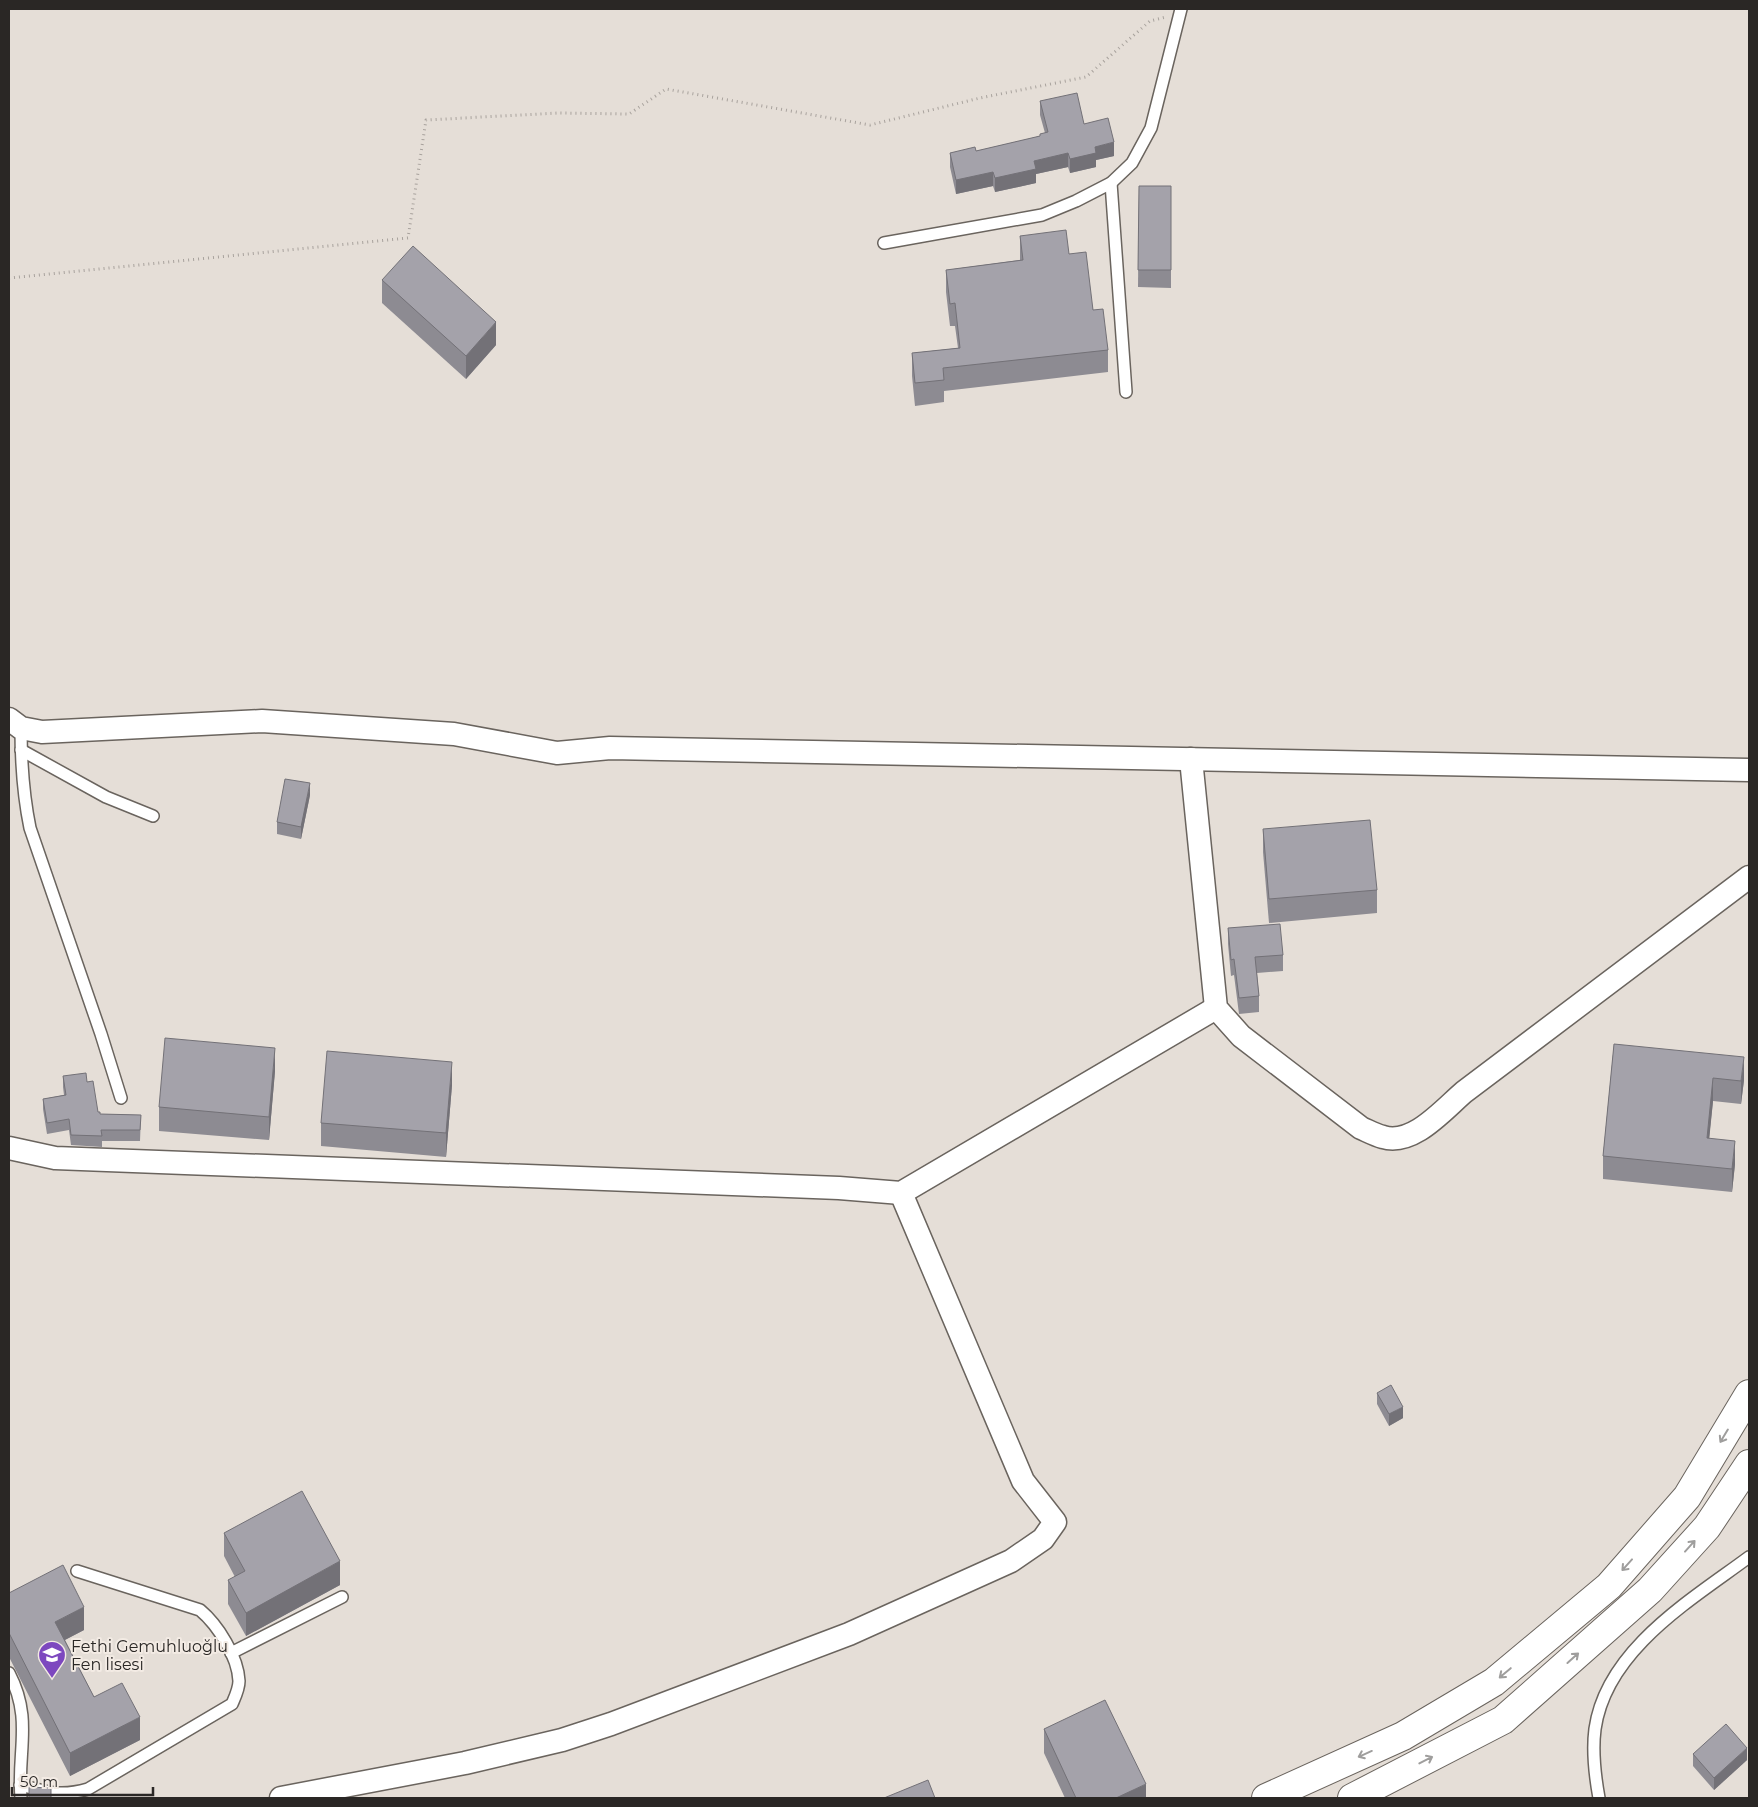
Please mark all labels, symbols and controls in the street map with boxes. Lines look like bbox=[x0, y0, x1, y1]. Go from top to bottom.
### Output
one-way arrow bbox=[1719, 1429, 1729, 1443]
one-way arrow bbox=[1684, 1539, 1696, 1552]
one-way arrow bbox=[1621, 1559, 1633, 1572]
place label: Fethi Gemuhluoğlu Fen lisesi bbox=[71, 1637, 228, 1674]
school or university icon: Fethi Gemuhluoğlu Fen lisesi bbox=[37, 1640, 67, 1679]
one-way arrow bbox=[1567, 1653, 1580, 1664]
one-way arrow bbox=[1499, 1667, 1512, 1678]
one-way arrow bbox=[1358, 1749, 1373, 1759]
one-way arrow bbox=[1418, 1755, 1433, 1764]
scale bar bbox=[12, 1764, 154, 1796]
text: 50 m bbox=[20, 1772, 58, 1791]

